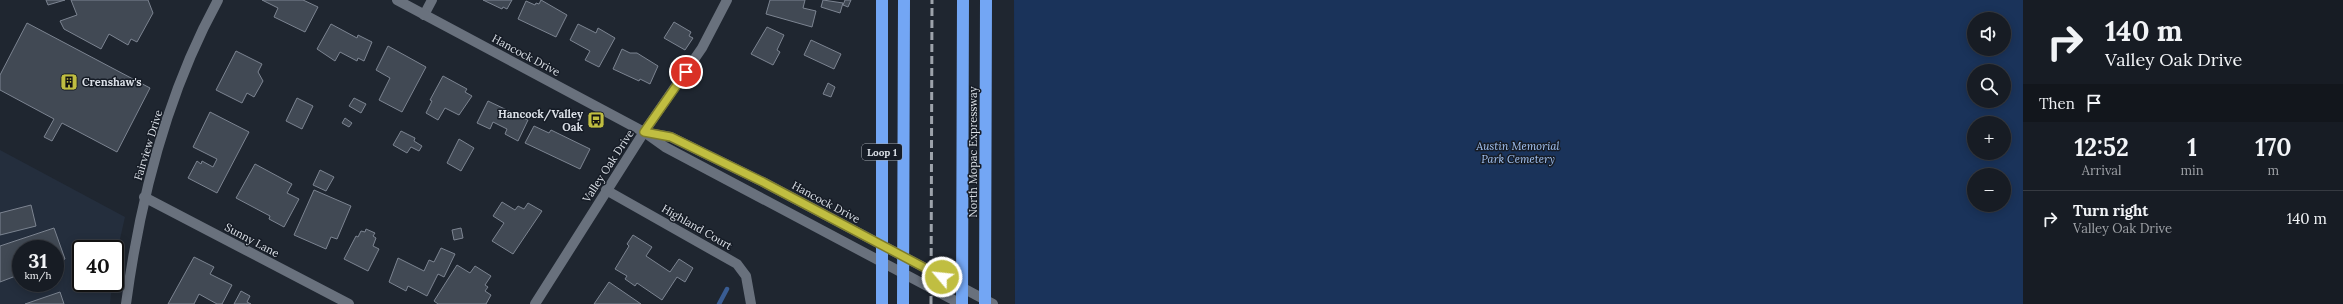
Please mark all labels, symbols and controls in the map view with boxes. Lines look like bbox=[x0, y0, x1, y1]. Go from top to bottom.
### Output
map controls bbox=[1967, 12, 2011, 212]
button: sound bbox=[1967, 12, 2011, 56]
text: 140 m bbox=[2105, 13, 2183, 49]
icon: right bbox=[2039, 16, 2091, 68]
street label: Hancock Drive bbox=[489, 31, 563, 79]
text: Valley Oak Drive bbox=[2105, 48, 2242, 71]
pin bbox=[669, 55, 703, 89]
icon: arrive bbox=[675, 61, 697, 83]
button: search bbox=[1967, 64, 2011, 108]
building icon: Crenshaw's bbox=[59, 72, 79, 92]
place label: Crenshaw's bbox=[82, 75, 142, 89]
street label: North Mopac Expressway bbox=[966, 86, 980, 217]
icon: arrive bbox=[2083, 92, 2105, 114]
text: Then bbox=[2039, 94, 2075, 113]
place label: Hancock/Valley Oak bbox=[498, 107, 584, 134]
street label: Fairview Drive bbox=[131, 108, 165, 182]
bus stop icon: Hancock/Valley Oak bbox=[586, 110, 606, 130]
button: + bbox=[1967, 116, 2011, 160]
street label: Valley Oak Drive bbox=[579, 127, 637, 206]
text: 12:52 bbox=[2075, 132, 2129, 163]
text: 1 bbox=[2187, 132, 2197, 163]
text: 170 bbox=[2255, 132, 2291, 163]
park label: Austin Memorial Park Cemetery bbox=[1475, 139, 1560, 166]
road number: Loop 1 bbox=[862, 144, 902, 160]
text: Arrival bbox=[2082, 162, 2122, 179]
text: min bbox=[2180, 162, 2204, 179]
text: m bbox=[2267, 162, 2279, 179]
button: − bbox=[1967, 168, 2011, 212]
street label: Hancock Drive bbox=[789, 178, 863, 226]
street label: Highland Court bbox=[659, 201, 735, 253]
text: Turn right bbox=[2073, 201, 2149, 220]
icon: right bbox=[2039, 208, 2061, 230]
text: 140 m bbox=[2287, 209, 2327, 228]
street label: Sunny Lane bbox=[222, 220, 282, 260]
text: Valley Oak Drive bbox=[2073, 220, 2172, 237]
speed limit sign: 40 bbox=[72, 240, 124, 292]
text: 31 bbox=[28, 248, 48, 273]
position arrow bbox=[921, 256, 963, 298]
text: km/h bbox=[24, 269, 52, 282]

